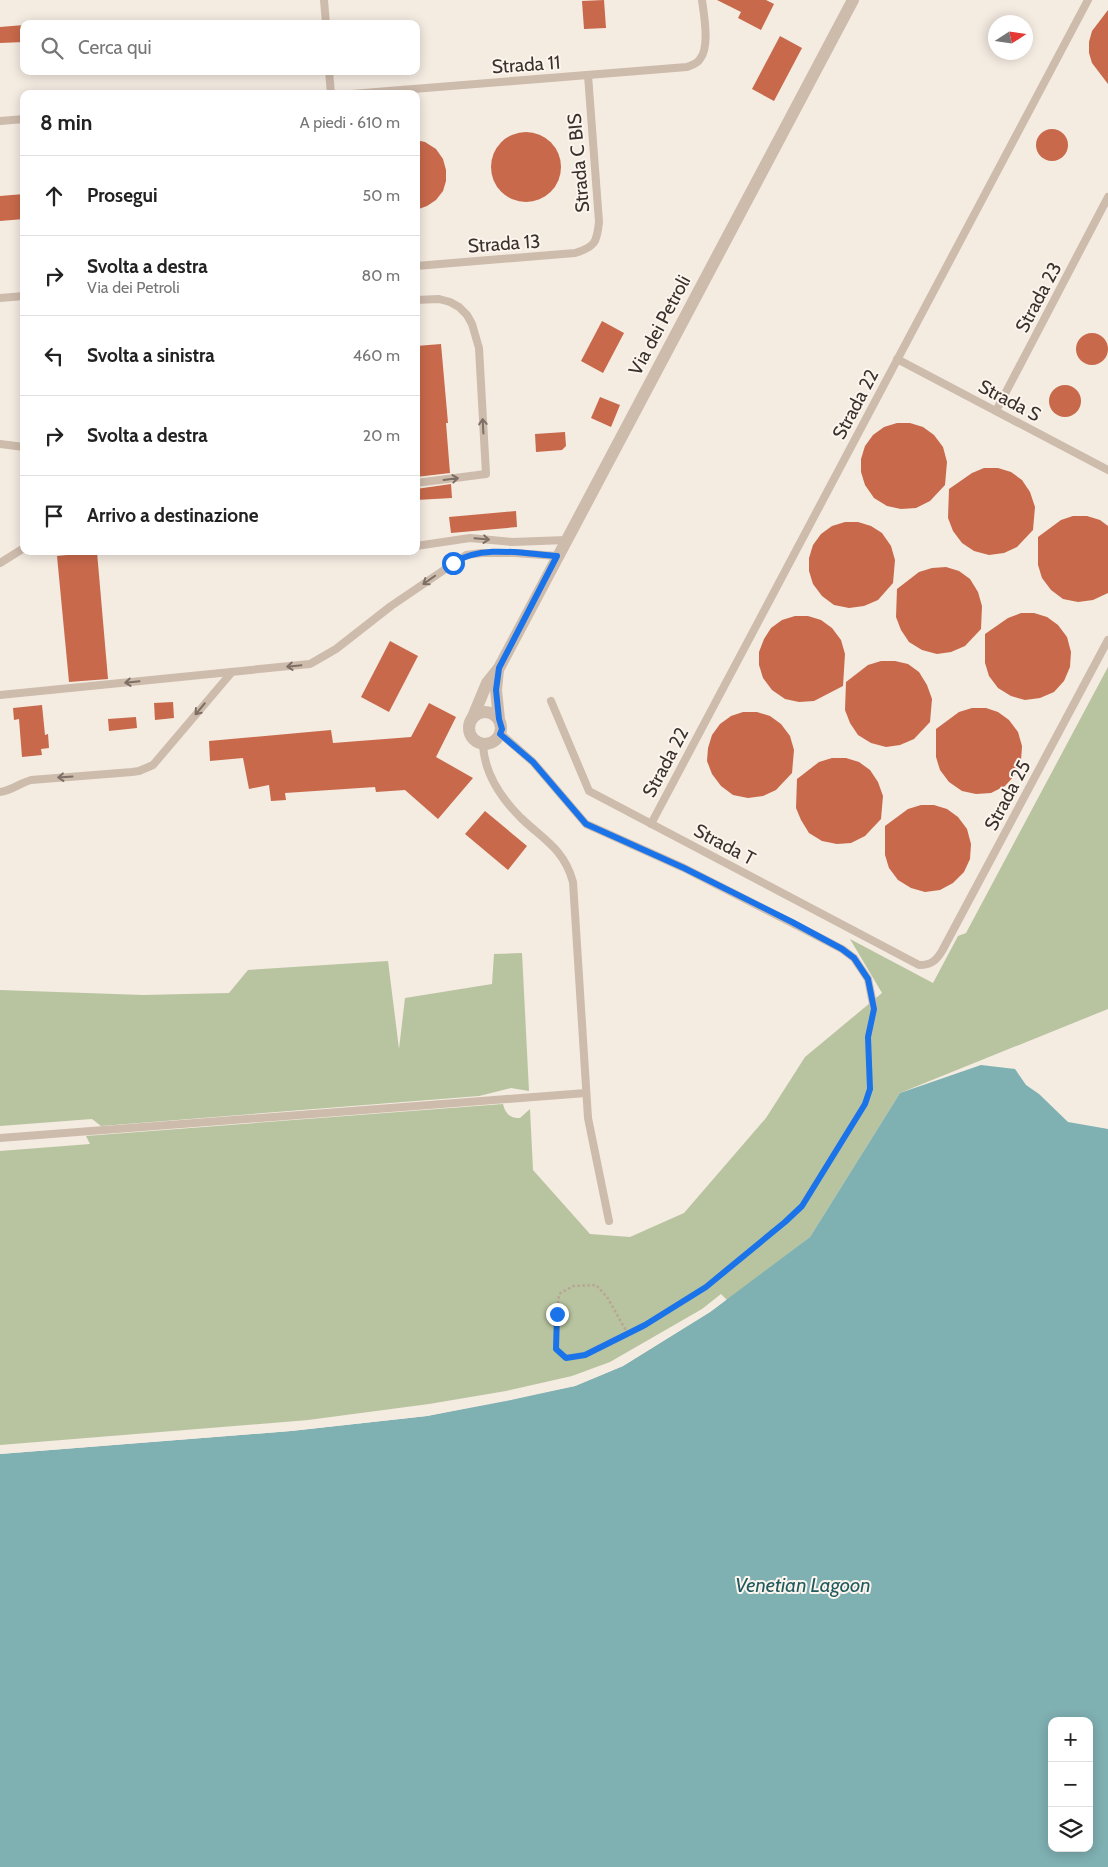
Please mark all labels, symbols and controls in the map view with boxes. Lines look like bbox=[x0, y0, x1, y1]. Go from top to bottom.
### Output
north arrow bbox=[988, 15, 1033, 60]
search box bbox=[20, 20, 420, 75]
icon: search bbox=[38, 34, 66, 62]
text: Cerca qui bbox=[78, 36, 152, 59]
street label: Strada 11 bbox=[491, 51, 561, 78]
text: 8 min bbox=[40, 110, 92, 135]
street label: Strada C BIS bbox=[563, 112, 594, 213]
text: A piedi · 610 m bbox=[300, 113, 400, 132]
icon: ahead bbox=[40, 182, 68, 210]
text: Prosegui bbox=[87, 184, 158, 207]
text: 50 m bbox=[363, 186, 400, 205]
street label: Strada 13 bbox=[467, 229, 541, 258]
text: Svolta a destra bbox=[87, 255, 208, 278]
street label: Strada 23 bbox=[1010, 258, 1067, 336]
icon: right bbox=[40, 262, 68, 290]
text: 80 m bbox=[362, 266, 400, 285]
street label: Via dei Petroli bbox=[623, 271, 695, 379]
text: Via dei Petroli bbox=[87, 278, 180, 297]
icon: left bbox=[40, 342, 68, 370]
text: Svolta a sinistra bbox=[87, 344, 215, 367]
text: 460 m bbox=[353, 346, 400, 365]
street label: Strada 22 bbox=[827, 365, 883, 443]
street label: Strada S bbox=[975, 375, 1045, 426]
one-way arrow bbox=[479, 418, 488, 434]
icon: right bbox=[40, 422, 68, 450]
text: Svolta a destra bbox=[87, 424, 208, 447]
text: 20 m bbox=[363, 426, 400, 445]
one-way arrow bbox=[443, 474, 459, 484]
icon: arrive bbox=[40, 502, 68, 530]
text: Arrivo a destinazione bbox=[87, 504, 258, 527]
one-way arrow bbox=[474, 534, 490, 544]
route start bbox=[442, 552, 465, 575]
one-way arrow bbox=[422, 575, 436, 585]
one-way arrow bbox=[286, 662, 302, 671]
one-way arrow bbox=[124, 677, 140, 687]
one-way arrow bbox=[195, 702, 206, 715]
street label: Strada 22 bbox=[637, 723, 693, 801]
street label: Strada 25 bbox=[979, 756, 1036, 834]
one-way arrow bbox=[58, 773, 74, 782]
street label: Strada T bbox=[690, 819, 759, 870]
route end bbox=[546, 1303, 569, 1326]
water label: Venetian Lagoon bbox=[735, 1573, 871, 1597]
map controls bbox=[1048, 1717, 1093, 1852]
button: + bbox=[1048, 1717, 1093, 1762]
button: − bbox=[1048, 1762, 1093, 1807]
button: layers bbox=[1048, 1807, 1093, 1852]

